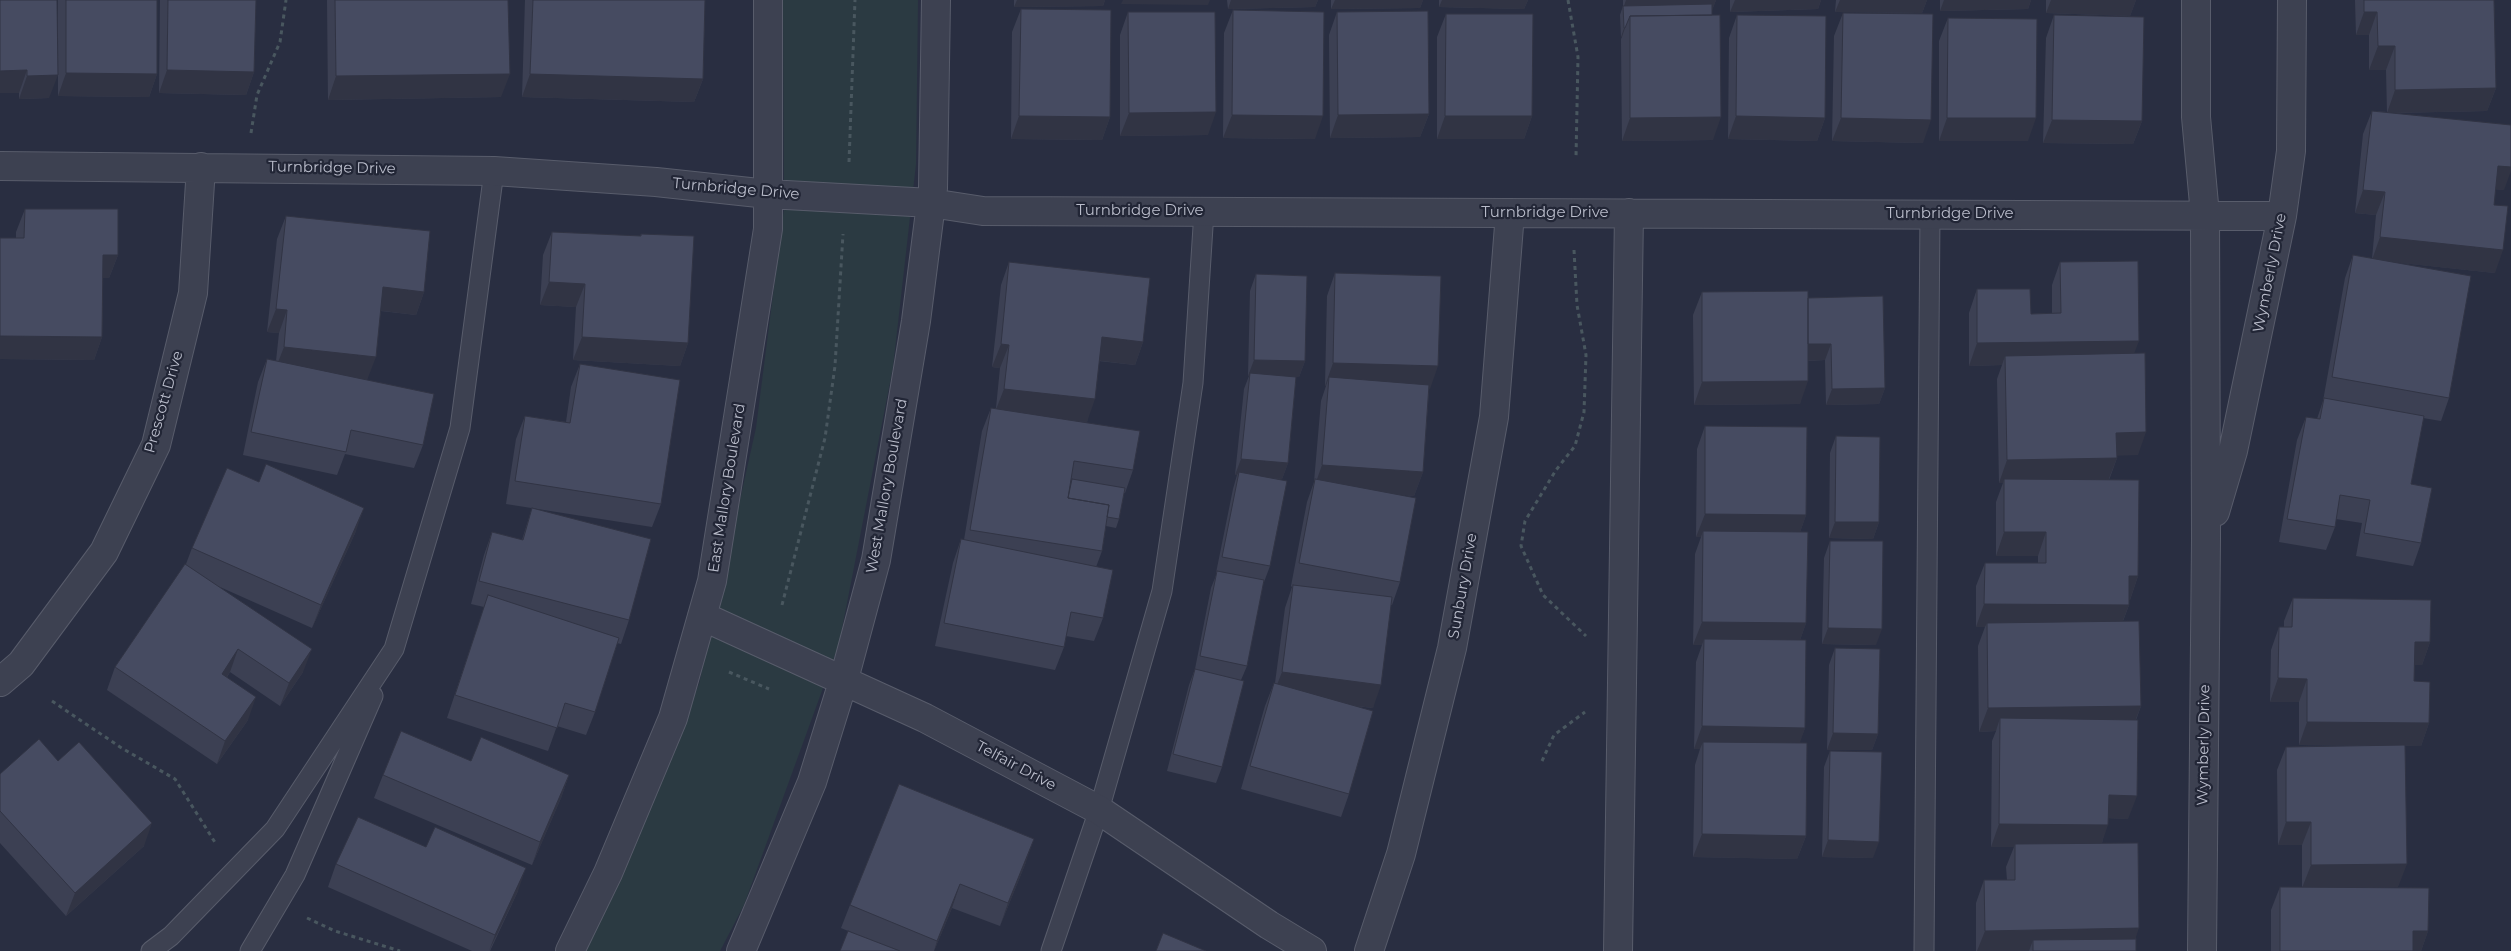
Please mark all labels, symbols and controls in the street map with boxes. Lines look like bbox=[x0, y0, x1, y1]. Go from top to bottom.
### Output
street label: Turnbridge Drive bbox=[268, 158, 396, 178]
street label: Turnbridge Drive bbox=[672, 174, 800, 204]
street label: Turnbridge Drive bbox=[1076, 202, 1204, 220]
street label: Turnbridge Drive bbox=[1481, 204, 1609, 222]
street label: Turnbridge Drive bbox=[1886, 205, 2014, 223]
street label: Wymberly Drive bbox=[2250, 212, 2290, 334]
street label: Prescott Drive bbox=[141, 349, 187, 455]
street label: West Mallory Boulevard bbox=[863, 397, 911, 575]
street label: East Mallory Boulevard bbox=[705, 402, 749, 574]
street label: Sunbury Drive bbox=[1445, 532, 1481, 640]
street label: Wymberly Drive bbox=[2194, 684, 2214, 806]
street label: Telfair Drive bbox=[973, 737, 1059, 795]

